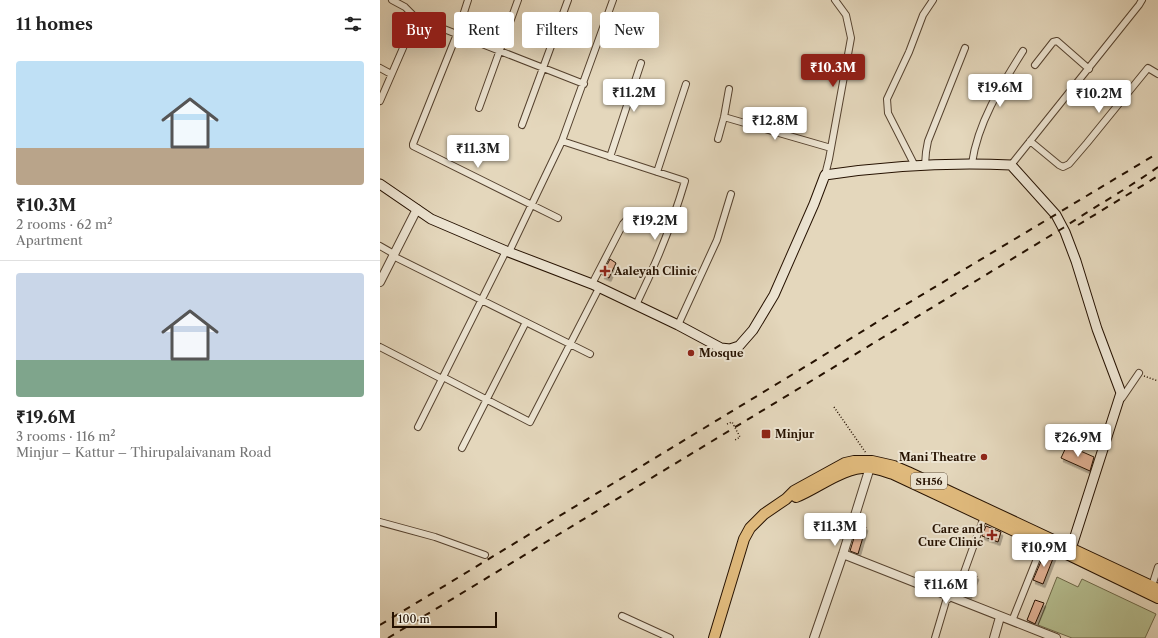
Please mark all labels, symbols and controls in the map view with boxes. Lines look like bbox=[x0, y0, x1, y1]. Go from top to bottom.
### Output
chip: Buy bbox=[392, 12, 446, 48]
chip: Rent bbox=[454, 12, 514, 48]
chip: Filters bbox=[522, 12, 592, 48]
chip: New bbox=[600, 12, 659, 48]
icon: filters bbox=[342, 13, 364, 35]
text: 11 homes bbox=[16, 14, 93, 34]
pin: ₹10.3M bbox=[800, 54, 866, 88]
text: ₹10.3M bbox=[810, 59, 856, 75]
pin: ₹19.6M bbox=[967, 74, 1033, 108]
pin: ₹11.2M bbox=[601, 79, 667, 113]
text: ₹19.6M bbox=[977, 79, 1023, 95]
pin: ₹10.2M bbox=[1066, 80, 1132, 114]
text: ₹11.2M bbox=[612, 84, 656, 100]
text: ₹10.2M bbox=[1076, 85, 1122, 101]
icon: home bbox=[154, 87, 226, 159]
pin: ₹12.8M bbox=[742, 107, 808, 141]
text: ₹12.8M bbox=[752, 112, 798, 128]
pin: ₹11.3M bbox=[445, 135, 511, 169]
text: ₹11.3M bbox=[456, 140, 500, 156]
text: ₹10.3M bbox=[16, 195, 76, 215]
pin: ₹19.2M bbox=[622, 207, 688, 241]
text: ₹19.2M bbox=[632, 212, 678, 228]
text: 2 rooms · 62 m² bbox=[16, 216, 113, 232]
text: Apartment bbox=[16, 232, 83, 248]
place label: Aaleyah Clinic bbox=[613, 264, 697, 278]
marker: Aaleyah Clinic bbox=[599, 265, 611, 277]
icon: home bbox=[154, 299, 226, 371]
place label: Mosque bbox=[699, 346, 744, 360]
marker: Mosque bbox=[686, 348, 696, 358]
text: ₹19.6M bbox=[16, 407, 76, 427]
pin: ₹26.9M bbox=[1045, 424, 1111, 458]
place label: Minjur bbox=[775, 427, 815, 441]
text: 3 rooms · 116 m² bbox=[16, 428, 116, 444]
marker: Minjur bbox=[760, 428, 772, 440]
text: ₹26.9M bbox=[1054, 429, 1102, 445]
text: Minjur – Kattur – Thirupalaivanam Road bbox=[16, 444, 271, 460]
place label: Mani Theatre bbox=[899, 450, 976, 464]
marker: Mani Theatre bbox=[979, 452, 989, 462]
road number: SH56 bbox=[911, 473, 947, 489]
pin: ₹11.3M bbox=[802, 513, 868, 547]
text: ₹11.3M bbox=[813, 518, 857, 534]
place label: Care and Cure Clinic bbox=[918, 522, 984, 549]
marker: Care and Cure Clinic bbox=[986, 529, 998, 541]
pin: ₹10.9M bbox=[1011, 534, 1077, 568]
text: ₹10.9M bbox=[1021, 539, 1067, 555]
pin: ₹11.6M bbox=[913, 571, 979, 605]
text: ₹11.6M bbox=[924, 576, 968, 592]
scale bar bbox=[392, 610, 497, 629]
text: 100 m bbox=[398, 612, 430, 626]

